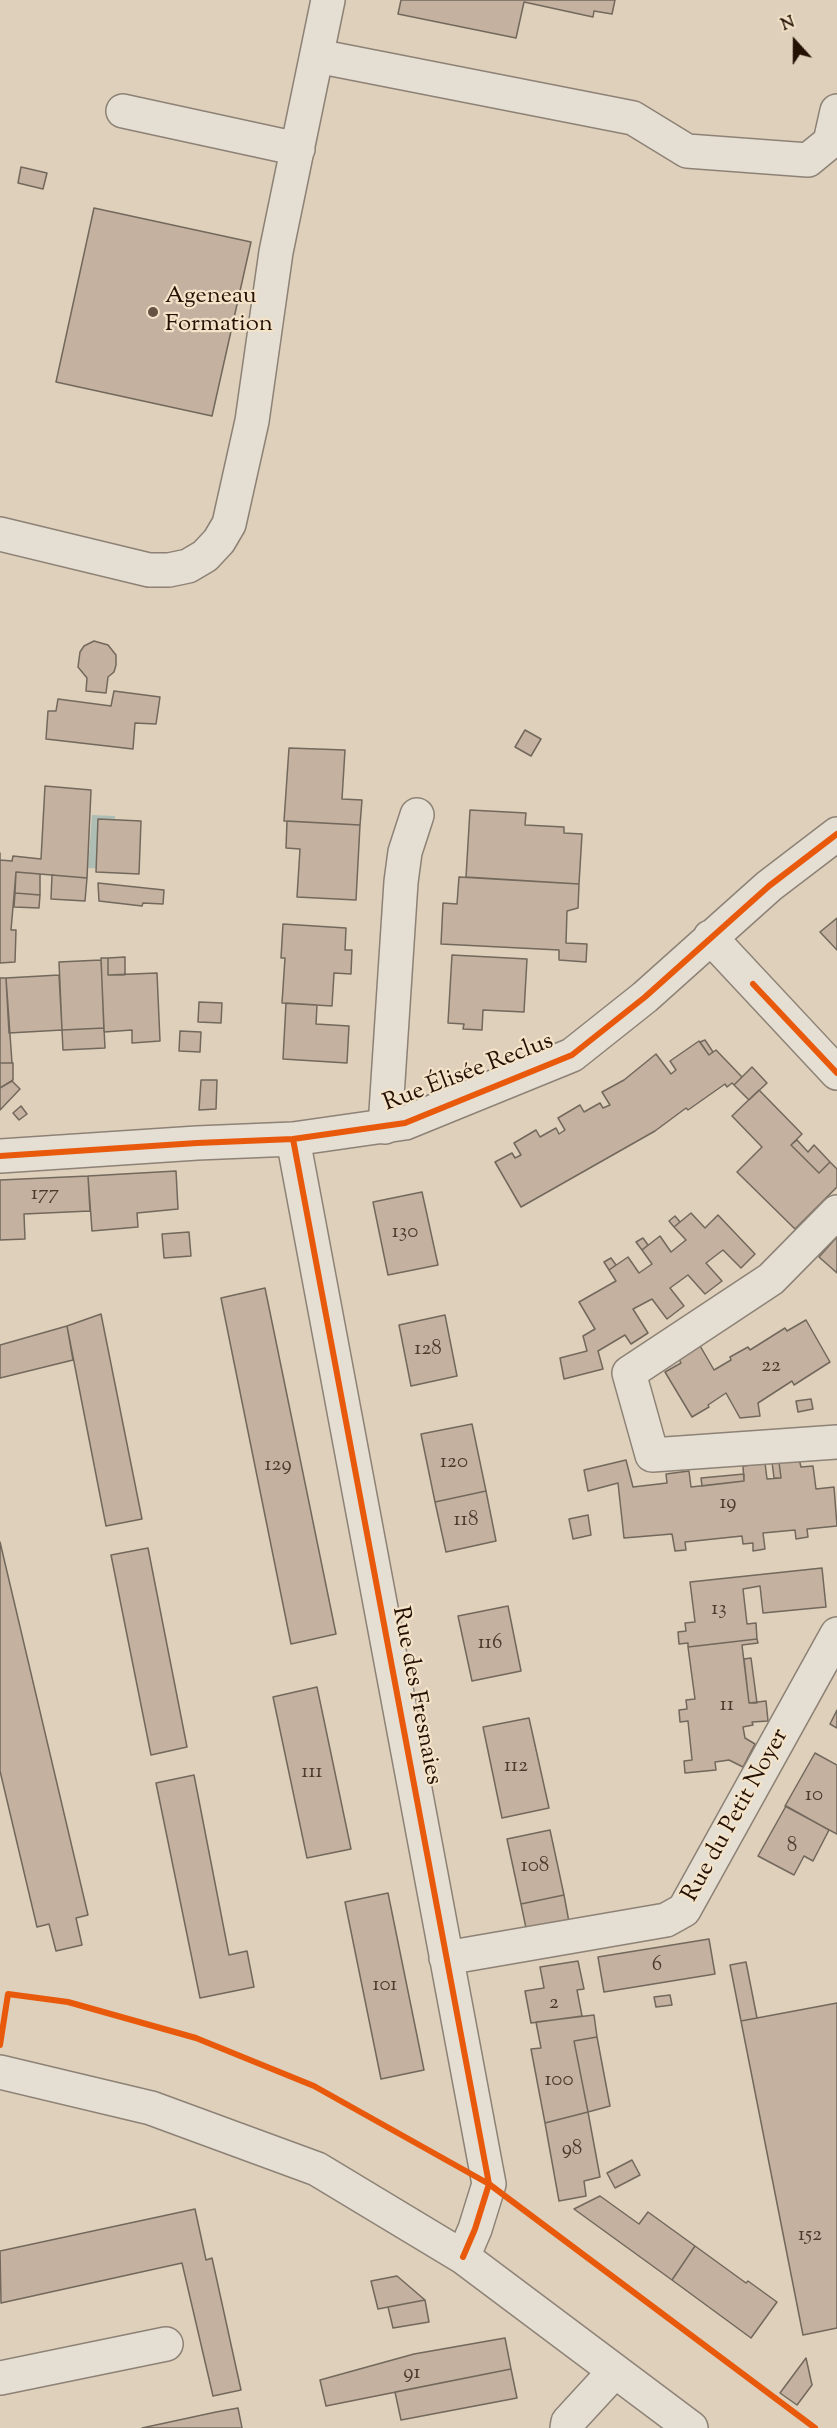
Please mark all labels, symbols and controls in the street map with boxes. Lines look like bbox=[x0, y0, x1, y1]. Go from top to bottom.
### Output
north arrow bbox=[765, 12, 825, 72]
text: N bbox=[778, 12, 798, 38]
place label: Ageneau Formation bbox=[165, 284, 273, 340]
marker: Ageneau Formation bbox=[146, 305, 160, 319]
street label: Rue Élisée Reclus bbox=[380, 1028, 558, 1120]
house number: 177 bbox=[31, 1182, 59, 1208]
house number: 130 bbox=[392, 1220, 418, 1246]
house number: 128 bbox=[414, 1337, 442, 1363]
house number: 22 bbox=[761, 1354, 781, 1380]
house number: 120 bbox=[440, 1450, 468, 1476]
house number: 129 bbox=[264, 1453, 292, 1479]
house number: 19 bbox=[719, 1491, 737, 1517]
house number: 118 bbox=[454, 1508, 478, 1534]
house number: 13 bbox=[711, 1597, 727, 1623]
street label: Rue des Fresnaies bbox=[384, 1605, 446, 1787]
house number: 116 bbox=[478, 1631, 502, 1657]
house number: 11 bbox=[720, 1693, 734, 1719]
street label: Rue du Petit Noyer bbox=[677, 1724, 797, 1908]
house number: 112 bbox=[504, 1754, 528, 1780]
house number: 111 bbox=[301, 1760, 323, 1786]
house number: 10 bbox=[805, 1783, 823, 1809]
house number: 8 bbox=[787, 1834, 797, 1860]
house number: 108 bbox=[521, 1854, 549, 1880]
house number: 6 bbox=[652, 1953, 662, 1979]
house number: 101 bbox=[373, 1973, 397, 1999]
house number: 2 bbox=[549, 1991, 559, 2017]
house number: 100 bbox=[544, 2068, 574, 2094]
house number: 98 bbox=[562, 2137, 582, 2163]
house number: 152 bbox=[798, 2223, 822, 2249]
house number: 91 bbox=[403, 2361, 421, 2387]

